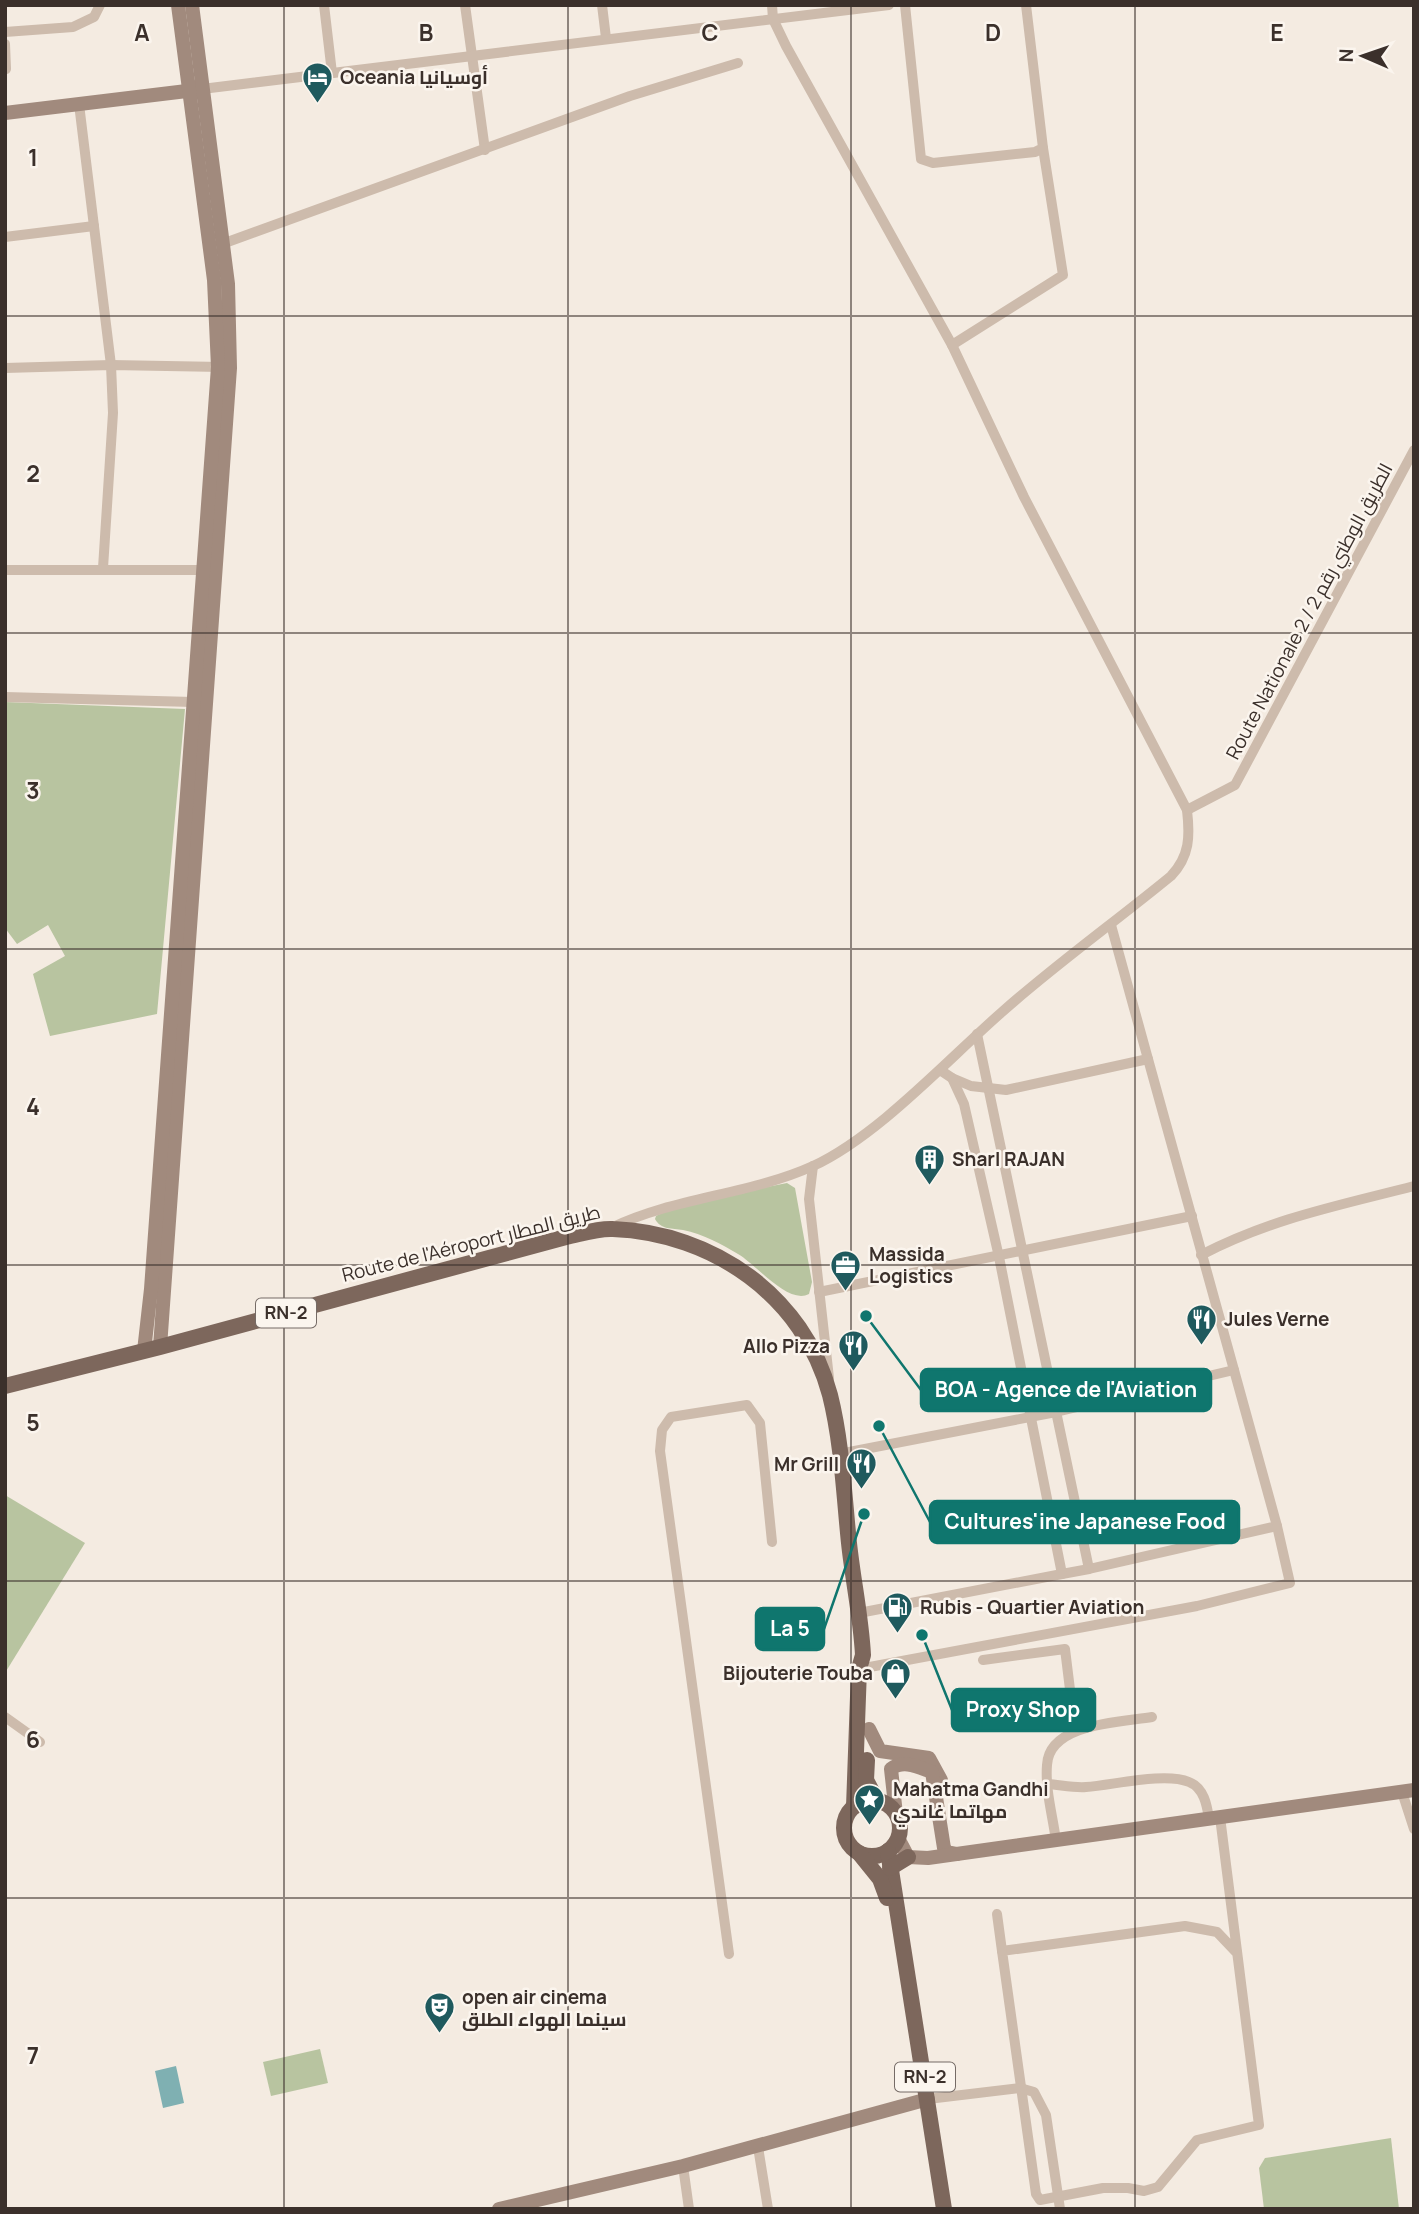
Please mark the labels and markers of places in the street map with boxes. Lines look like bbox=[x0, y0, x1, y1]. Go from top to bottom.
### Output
hotel icon: Oceania أوسيانيا bbox=[300, 60, 334, 104]
place label: Oceania أوسيانيا bbox=[340, 64, 488, 90]
building icon: Sharl RAJAN bbox=[912, 1142, 946, 1186]
place label: Sharl RAJAN bbox=[952, 1146, 1065, 1172]
place label: Massida Logistics bbox=[869, 1241, 953, 1289]
office icon: Massida Logistics bbox=[829, 1248, 863, 1292]
restaurant icon: Jules Verne bbox=[1184, 1302, 1218, 1346]
place label: Jules Verne bbox=[1224, 1306, 1329, 1332]
restaurant icon: Allo Pizza bbox=[836, 1329, 870, 1373]
place label: Allo Pizza bbox=[743, 1333, 830, 1359]
callout: BOA - Agence de l'Aviation bbox=[921, 1369, 1211, 1411]
restaurant icon: Mr Grill bbox=[845, 1447, 879, 1491]
place label: Mr Grill bbox=[774, 1451, 839, 1477]
callout: Cultures'ine Japanese Food bbox=[930, 1501, 1239, 1543]
fuel station icon: Rubis - Quartier Aviation bbox=[880, 1590, 914, 1634]
place label: Rubis - Quartier Aviation bbox=[920, 1594, 1144, 1620]
callout: La 5 bbox=[756, 1608, 824, 1650]
shop icon: Bijouterie Touba bbox=[879, 1656, 913, 1700]
place label: Bijouterie Touba bbox=[723, 1660, 873, 1686]
callout: Proxy Shop bbox=[952, 1689, 1095, 1731]
place label: Mahatma Gandhi مهاتما غاندي bbox=[893, 1776, 1049, 1827]
place icon: Mahatma Gandhi مهاتما غاندي bbox=[853, 1783, 887, 1827]
place label: open air cinema سينما الهواء الطلق bbox=[462, 1984, 627, 2032]
theatre icon: open air cinema سينما الهواء الطلق bbox=[422, 1991, 456, 2035]

